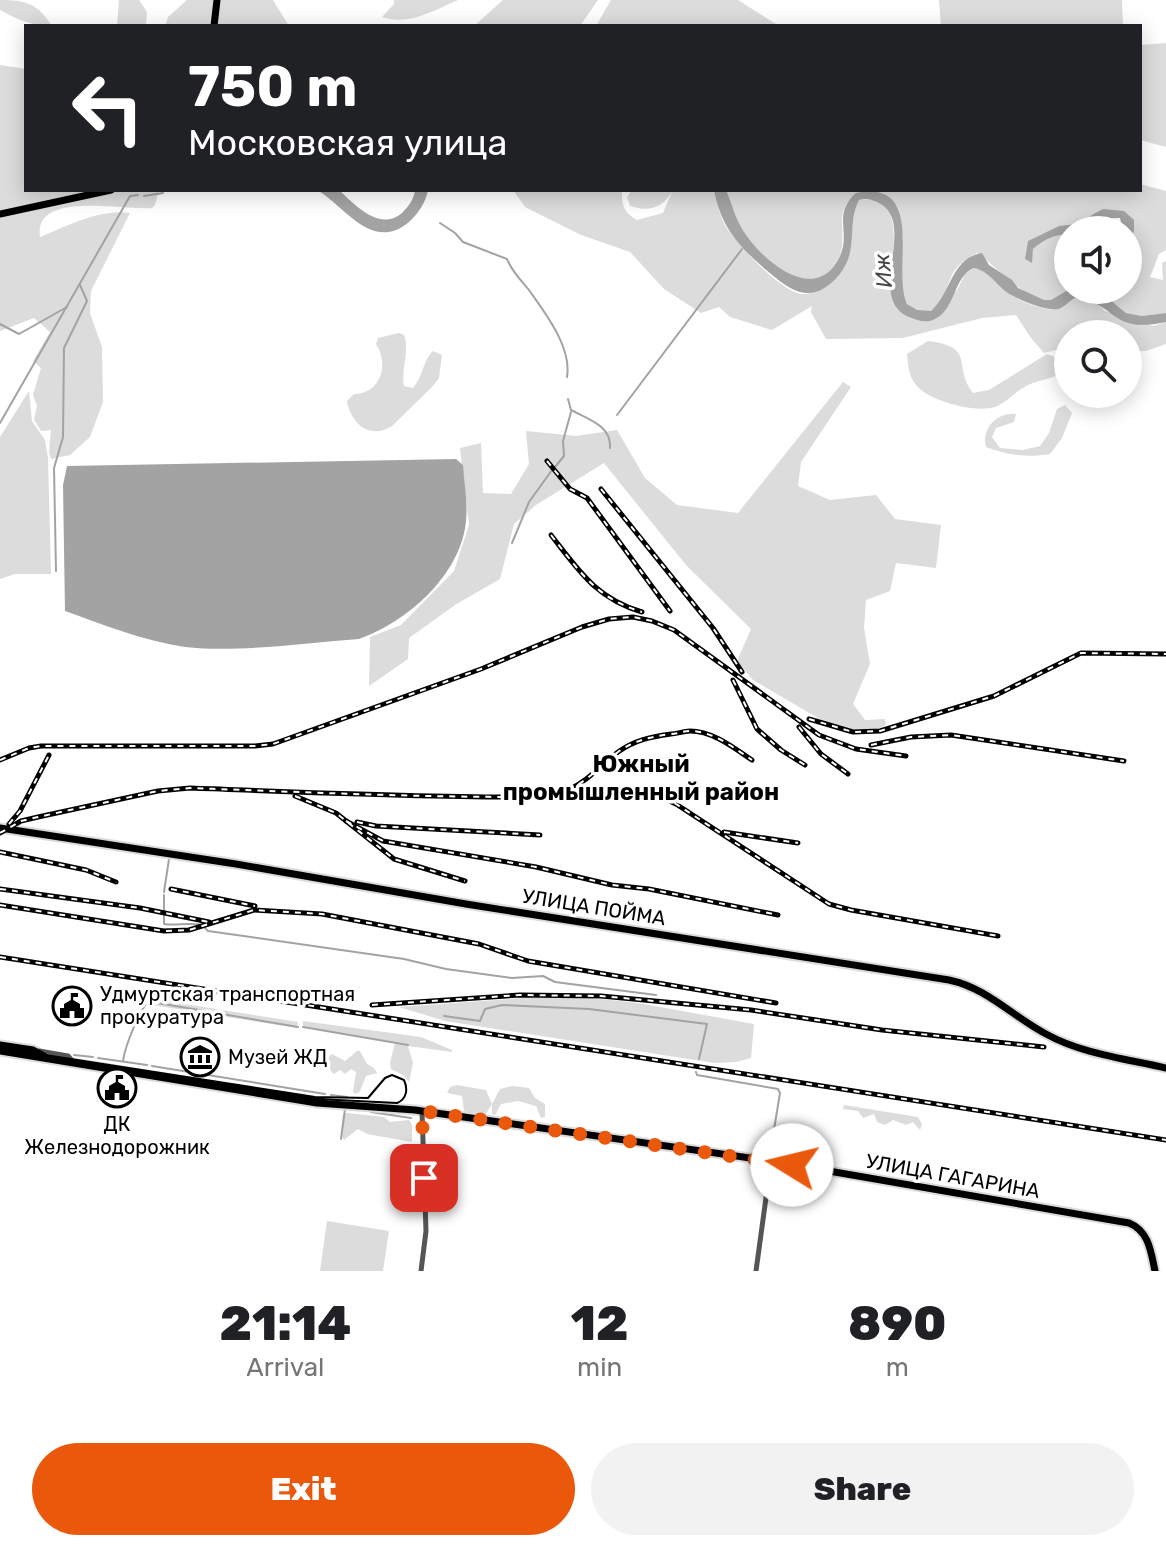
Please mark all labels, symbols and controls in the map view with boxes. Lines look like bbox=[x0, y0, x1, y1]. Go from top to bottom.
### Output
text: 750 m bbox=[188, 54, 358, 120]
icon: left bbox=[56, 56, 160, 160]
text: Московская улица bbox=[188, 121, 507, 164]
map controls bbox=[1054, 216, 1142, 408]
button: sound bbox=[1054, 216, 1142, 304]
water label: Иж bbox=[868, 253, 898, 289]
button: search bbox=[1054, 320, 1142, 408]
district label: Южный промышленный район bbox=[503, 750, 779, 806]
street label: УЛИЦА ПОЙМА bbox=[520, 884, 668, 930]
place label: Удмуртская транспортная прокуратура bbox=[100, 982, 355, 1029]
public building icon: Удмуртская транспортная прокуратура bbox=[51, 985, 93, 1027]
museum icon: Музей ЖД bbox=[179, 1036, 221, 1078]
place label: Музей ЖД bbox=[228, 1045, 327, 1069]
public building icon: ДК Железнодорожник bbox=[96, 1067, 138, 1109]
place label: ДК Железнодорожник bbox=[24, 1112, 210, 1159]
position arrow bbox=[750, 1123, 834, 1207]
pin bbox=[390, 1144, 458, 1212]
street label: УЛИЦА ГАГАРИНА bbox=[864, 1149, 1042, 1203]
icon: arrive bbox=[402, 1156, 446, 1200]
text: 21:14 bbox=[219, 1295, 351, 1352]
text: 12 bbox=[571, 1295, 629, 1352]
text: 890 bbox=[848, 1295, 947, 1352]
text: Arrival bbox=[246, 1352, 324, 1383]
text: min bbox=[577, 1352, 622, 1383]
text: m bbox=[886, 1352, 909, 1383]
button: Exit bbox=[32, 1443, 575, 1535]
button: Share bbox=[591, 1443, 1134, 1535]

